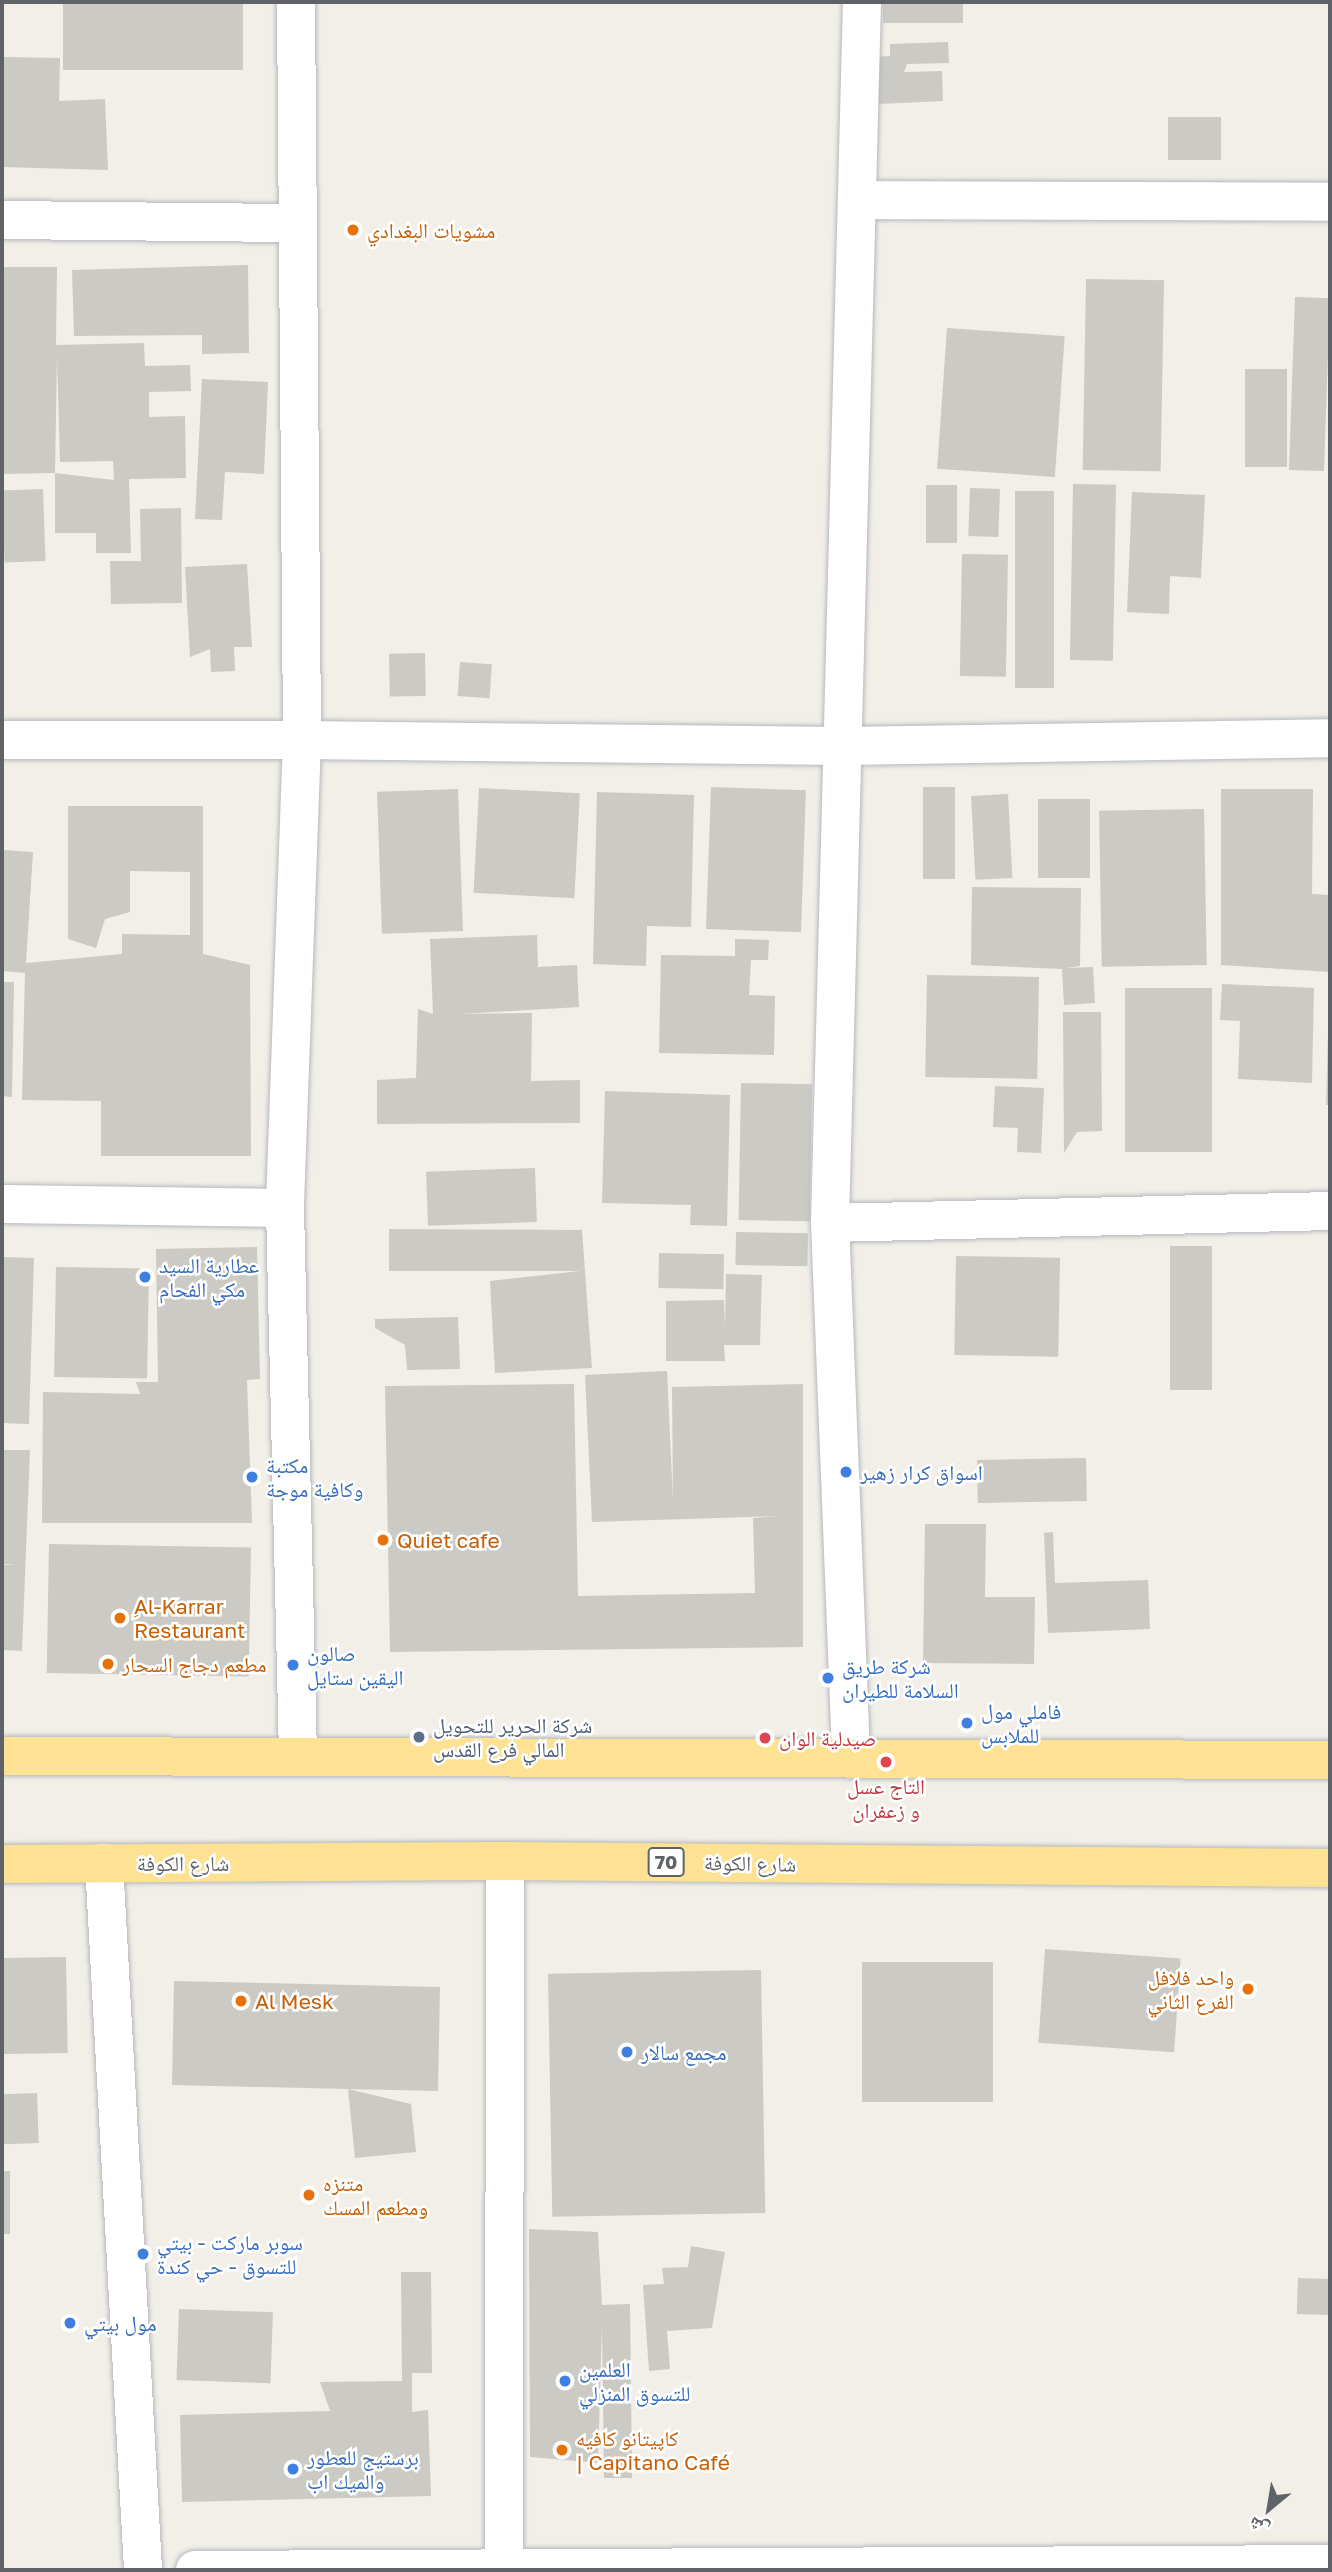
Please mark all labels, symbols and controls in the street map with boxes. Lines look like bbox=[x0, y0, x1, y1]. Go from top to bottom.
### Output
place label: مشويات البغدادي bbox=[367, 217, 495, 243]
marker: مشويات البغدادي bbox=[345, 222, 361, 238]
place label: عطارية السيد مكي الفحام bbox=[159, 1252, 259, 1302]
marker: عطارية السيد مكي الفحام bbox=[137, 1269, 153, 1285]
place label: مكتبة وكافية موجة bbox=[266, 1452, 363, 1502]
place label: اسواق كرار زهير bbox=[860, 1459, 983, 1485]
marker: اسواق كرار زهير bbox=[838, 1464, 854, 1480]
marker: مكتبة وكافية موجة bbox=[244, 1469, 260, 1485]
place label: Quiet cafe bbox=[397, 1527, 500, 1553]
marker: Quiet cafe bbox=[375, 1532, 391, 1548]
place label: ِAl-Karrar Restaurant bbox=[134, 1593, 245, 1643]
marker: ِAl-Karrar Restaurant bbox=[112, 1610, 128, 1626]
place label: صالون اليقين ستايل bbox=[307, 1640, 404, 1690]
place label: مطعم دجاج السحار bbox=[122, 1651, 267, 1677]
place label: شركة طريق السلامة للطيران bbox=[842, 1653, 959, 1703]
marker: مطعم دجاج السحار bbox=[100, 1656, 116, 1672]
marker: صالون اليقين ستايل bbox=[285, 1657, 301, 1673]
marker: شركة طريق السلامة للطيران bbox=[820, 1670, 836, 1686]
place label: فاملي مول للملابس bbox=[981, 1698, 1061, 1748]
place label: شركة الحرير للتحويل المالي فرع القدس bbox=[433, 1712, 592, 1762]
marker: فاملي مول للملابس bbox=[959, 1715, 975, 1731]
place label: صيدلية الوان bbox=[779, 1725, 876, 1751]
marker: شركة الحرير للتحويل المالي فرع القدس bbox=[411, 1729, 427, 1745]
marker: صيدلية الوان bbox=[757, 1730, 773, 1746]
marker: التاج عسل و زعفران bbox=[878, 1754, 894, 1770]
place label: التاج عسل و زعفران bbox=[847, 1773, 925, 1823]
road number: 70 bbox=[647, 1846, 685, 1878]
street label: شارع الكوفة bbox=[137, 1850, 229, 1876]
street label: شارع الكوفة bbox=[704, 1850, 796, 1876]
place label: واحد فلافل الفرع الثاني bbox=[1147, 1964, 1234, 2014]
marker: واحد فلافل الفرع الثاني bbox=[1240, 1981, 1256, 1997]
place label: Al Mesk bbox=[255, 1988, 334, 2014]
marker: Al Mesk bbox=[233, 1993, 249, 2009]
place label: مجمع سالار bbox=[641, 2039, 727, 2065]
marker: مجمع سالار bbox=[619, 2044, 635, 2060]
place label: متنزه ومطعم المسك bbox=[323, 2170, 428, 2220]
marker: متنزه ومطعم المسك bbox=[301, 2187, 317, 2203]
place label: سوبر ماركت - بيتي للتسوق - حي كندة bbox=[157, 2229, 303, 2279]
marker: سوبر ماركت - بيتي للتسوق - حي كندة bbox=[135, 2246, 151, 2262]
place label: مول بيتي bbox=[84, 2310, 156, 2336]
marker: مول بيتي bbox=[62, 2315, 78, 2331]
place label: العلمين للتسوق المنزلي bbox=[579, 2356, 690, 2406]
marker: العلمين للتسوق المنزلي bbox=[557, 2373, 573, 2389]
place label: كاپيتانو كافيه | Capitano Café bbox=[576, 2425, 730, 2475]
marker: كاپيتانو كافيه | Capitano Café bbox=[554, 2442, 570, 2458]
place label: برستيج للعطور والميك اب bbox=[307, 2444, 419, 2494]
marker: برستيج للعطور والميك اب bbox=[285, 2461, 301, 2477]
north arrow bbox=[1234, 2474, 1304, 2544]
text: ش bbox=[1244, 2513, 1273, 2543]

